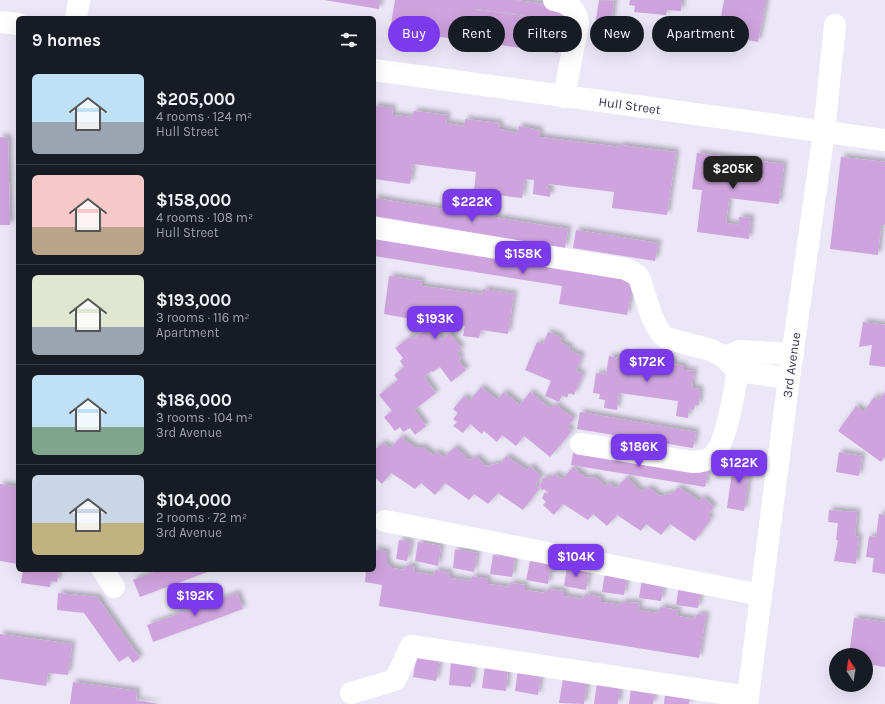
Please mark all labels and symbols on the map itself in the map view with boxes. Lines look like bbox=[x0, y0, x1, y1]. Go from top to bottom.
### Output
street label: Hull Street bbox=[598, 93, 662, 117]
pin: $205K bbox=[705, 156, 761, 190]
pin: $222K bbox=[444, 189, 500, 223]
pin: $158K bbox=[495, 241, 551, 275]
pin: $193K bbox=[407, 306, 463, 340]
street label: 3rd Avenue bbox=[779, 331, 803, 399]
pin: $172K bbox=[619, 349, 675, 383]
pin: $186K bbox=[611, 434, 667, 468]
pin: $122K bbox=[711, 450, 767, 484]
pin: $104K bbox=[548, 544, 604, 578]
pin: $192K bbox=[167, 583, 223, 617]
north arrow bbox=[829, 648, 873, 692]

